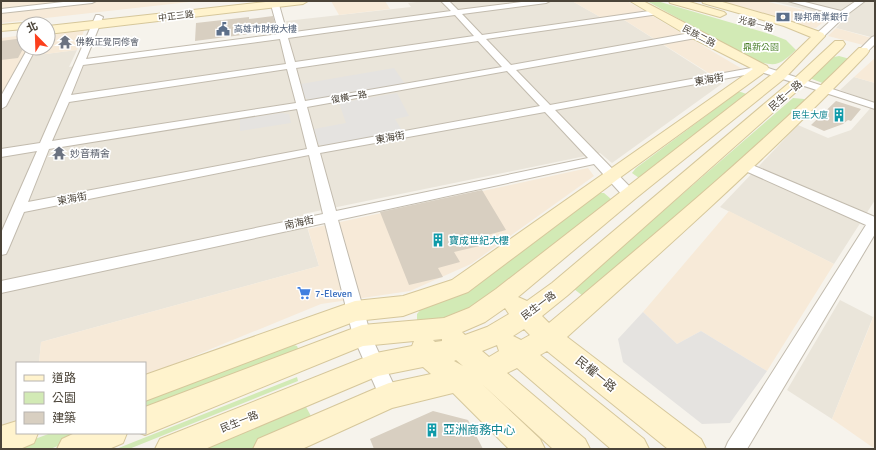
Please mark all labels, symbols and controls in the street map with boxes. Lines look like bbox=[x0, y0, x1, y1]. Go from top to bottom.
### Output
street label: 中正三路 bbox=[158, 9, 195, 24]
bank icon: 聯邦商業銀行 bbox=[775, 9, 791, 25]
place label: 聯邦商業銀行 bbox=[794, 12, 848, 23]
street label: 光華一路 bbox=[737, 14, 775, 35]
north arrow bbox=[16, 16, 56, 56]
text: 北 bbox=[25, 19, 40, 35]
public building icon: 高雄市財稅大樓 bbox=[215, 21, 231, 37]
street label: 民族二路 bbox=[680, 23, 717, 50]
place label: 高雄市財稅大樓 bbox=[234, 24, 297, 35]
temple icon: 佛教正覺同修會 bbox=[57, 34, 73, 50]
place label: 佛教正覺同修會 bbox=[76, 37, 139, 48]
park label: 鼎新公園 bbox=[743, 42, 779, 53]
street label: 東海街 bbox=[693, 71, 725, 88]
street label: 民生一路 bbox=[767, 78, 805, 113]
street label: 復橫一路 bbox=[330, 89, 368, 106]
building icon: 民生大廈 bbox=[831, 107, 847, 123]
place label: 民生大廈 bbox=[792, 110, 828, 121]
street label: 東海街 bbox=[374, 129, 406, 146]
temple icon: 妙音精舍 bbox=[51, 145, 67, 161]
place label: 妙音精舍 bbox=[70, 148, 110, 160]
street label: 東海街 bbox=[56, 190, 88, 208]
street label: 南海街 bbox=[283, 214, 315, 232]
building icon: 寶成世紀大樓 bbox=[430, 232, 446, 248]
place label: 寶成世紀大樓 bbox=[449, 235, 509, 247]
supermarket icon: 7-Eleven bbox=[296, 285, 312, 301]
place label: 7-Eleven bbox=[315, 288, 352, 300]
street label: 民生一路 bbox=[519, 289, 558, 323]
street label: 民權一路 bbox=[572, 353, 619, 395]
legend bbox=[16, 362, 146, 434]
text: 道路 bbox=[52, 371, 76, 386]
text: 公園 bbox=[52, 391, 76, 406]
street label: 民生一路 bbox=[219, 409, 260, 435]
text: 建築 bbox=[52, 411, 76, 426]
building icon: 亞洲商務中心 bbox=[424, 422, 440, 438]
place label: 亞洲商務中心 bbox=[443, 423, 515, 438]

